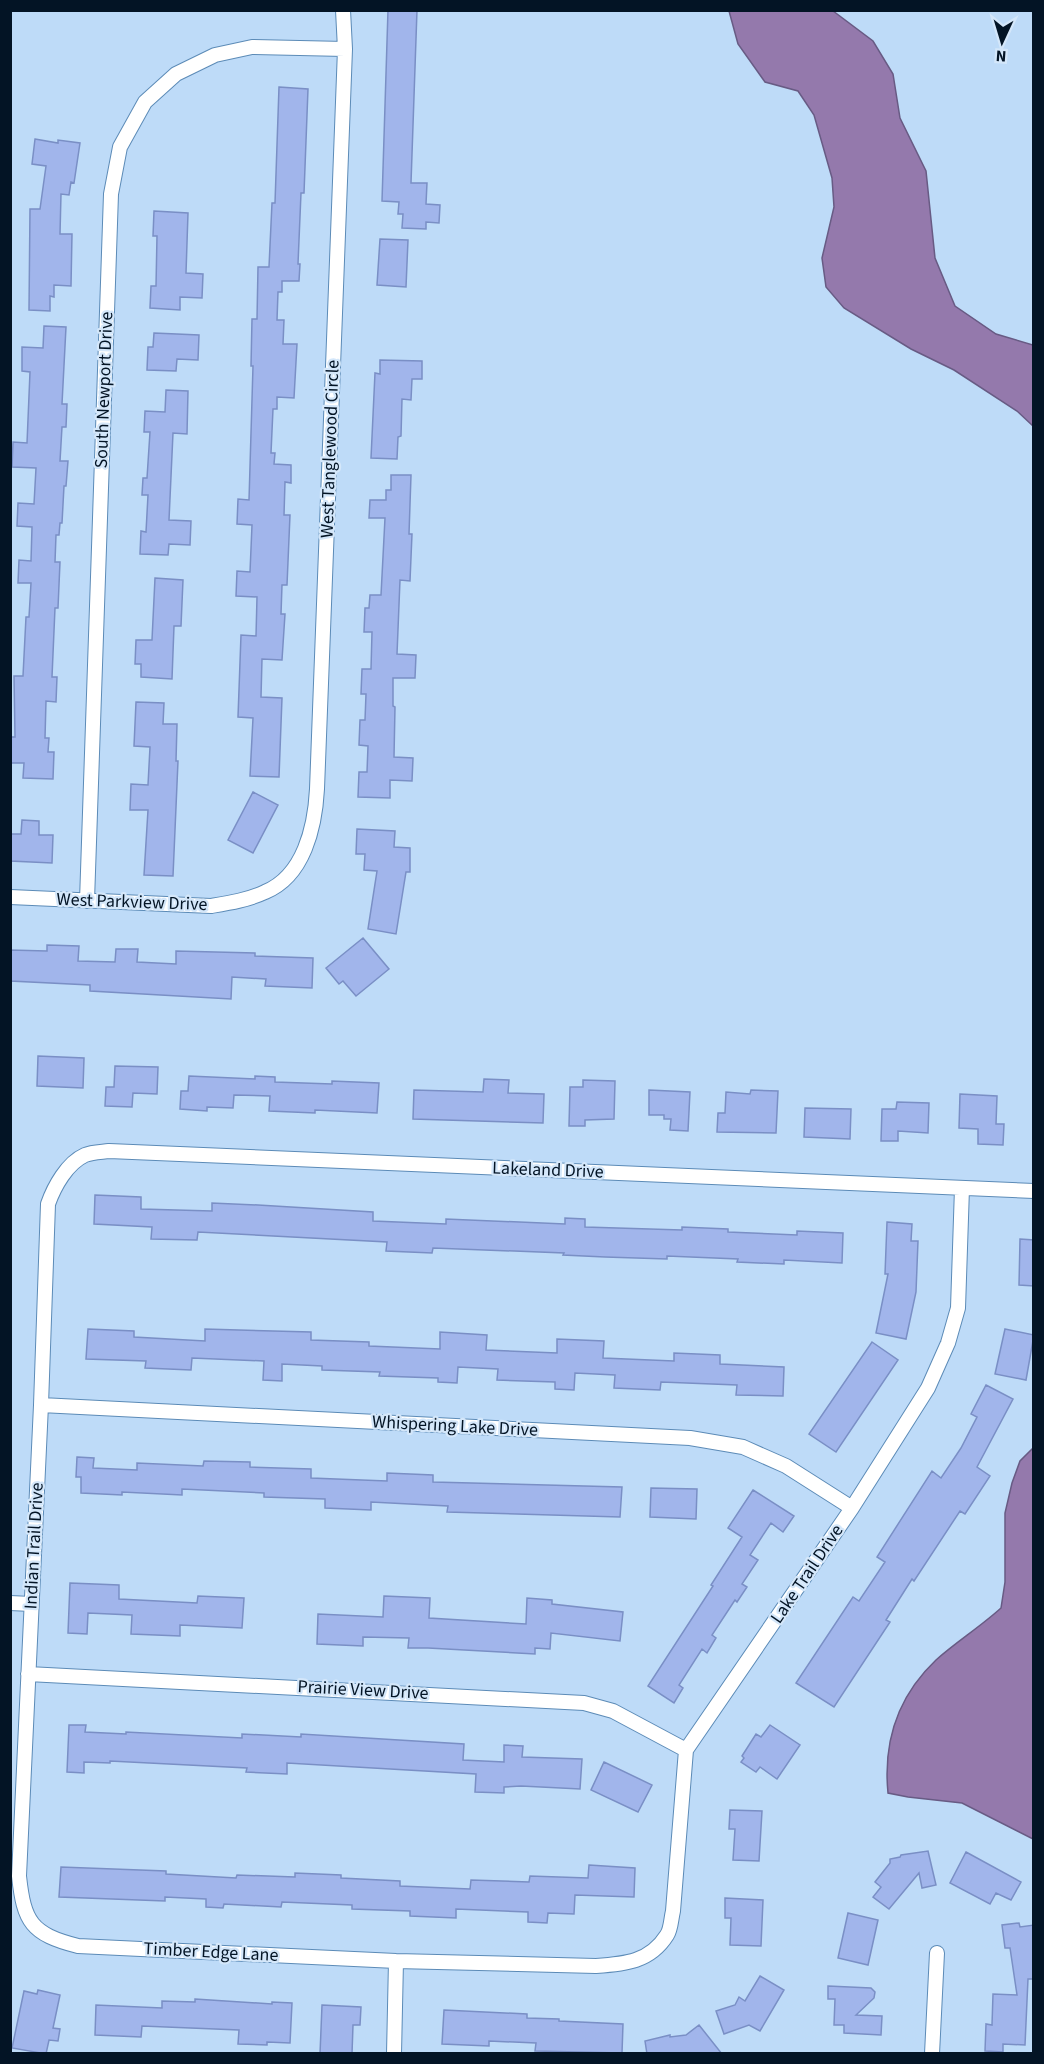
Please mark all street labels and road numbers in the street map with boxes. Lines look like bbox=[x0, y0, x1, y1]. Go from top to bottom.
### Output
street label: South Newport Drive bbox=[89, 311, 119, 469]
street label: West Tanglewood Circle bbox=[314, 359, 346, 539]
street label: West Parkview Drive bbox=[56, 887, 208, 917]
street label: Lakeland Drive bbox=[492, 1156, 604, 1184]
street label: Whispering Lake Drive bbox=[371, 1409, 539, 1443]
street label: Indian Trail Drive bbox=[18, 1482, 50, 1610]
street label: Lake Trail Drive bbox=[765, 1520, 849, 1628]
street label: Prairie View Drive bbox=[297, 1674, 429, 1706]
street label: Timber Edge Lane bbox=[143, 1936, 279, 1968]

